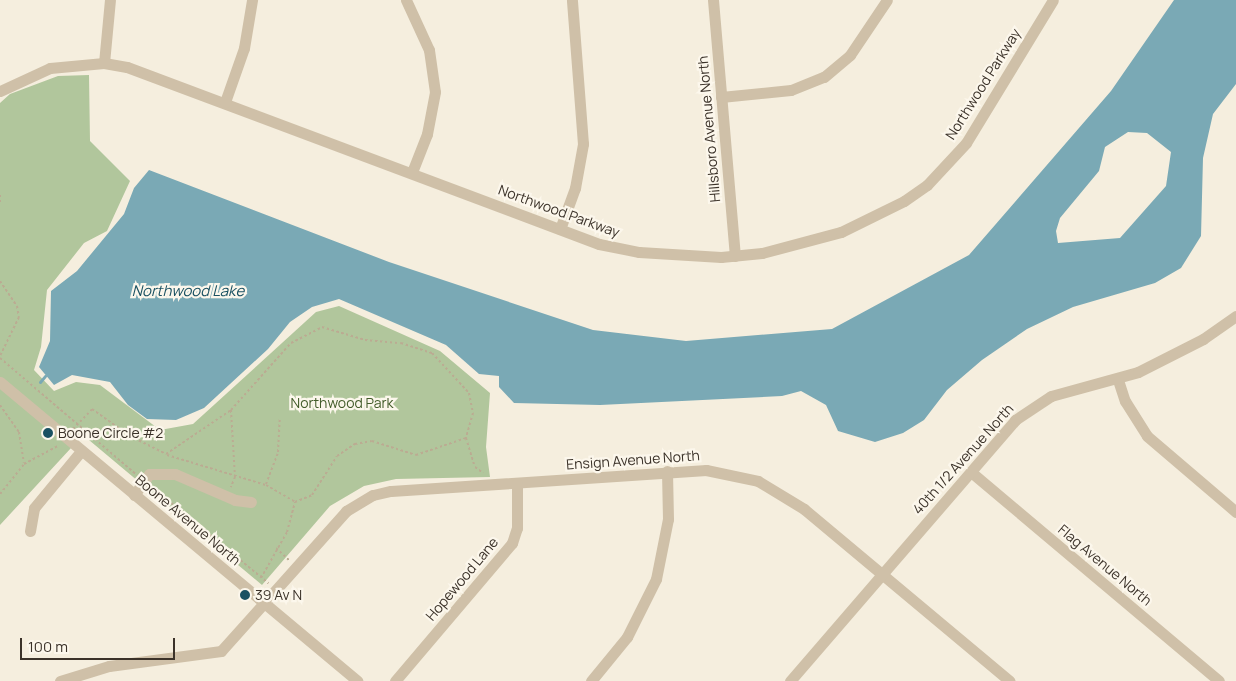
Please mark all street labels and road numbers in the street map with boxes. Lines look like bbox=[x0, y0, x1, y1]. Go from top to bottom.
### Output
street label: Northwood Parkway bbox=[942, 25, 1024, 143]
street label: Hillsboro Avenue North bbox=[694, 55, 724, 203]
street label: Northwood Parkway bbox=[496, 181, 622, 241]
street label: 40th 1/2 Avenue North bbox=[909, 400, 1017, 518]
street label: Ensign Avenue North bbox=[566, 447, 700, 473]
street label: Boone Avenue North bbox=[132, 471, 244, 569]
street label: Flag Avenue North bbox=[1055, 521, 1155, 609]
street label: Hopewood Lane bbox=[422, 534, 502, 624]

